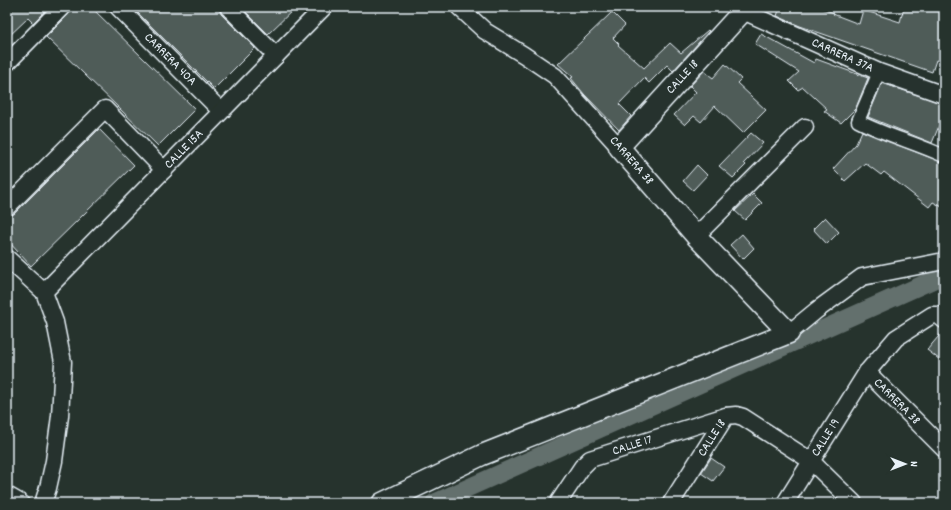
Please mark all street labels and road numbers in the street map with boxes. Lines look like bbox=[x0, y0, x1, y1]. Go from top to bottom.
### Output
street label: CARRERA 40A bbox=[139, 29, 201, 90]
street label: CARRERA 37A bbox=[808, 33, 877, 78]
street label: CALLE 18 bbox=[662, 55, 704, 99]
street label: CALLE 15A bbox=[160, 125, 208, 174]
street label: CARRERA 38 bbox=[604, 132, 658, 190]
street label: CARRERA 38 bbox=[869, 374, 924, 429]
street label: CALLE 18 bbox=[693, 415, 731, 460]
street label: CALLE 19 bbox=[807, 415, 845, 461]
street label: CALLE 17 bbox=[610, 430, 655, 461]

